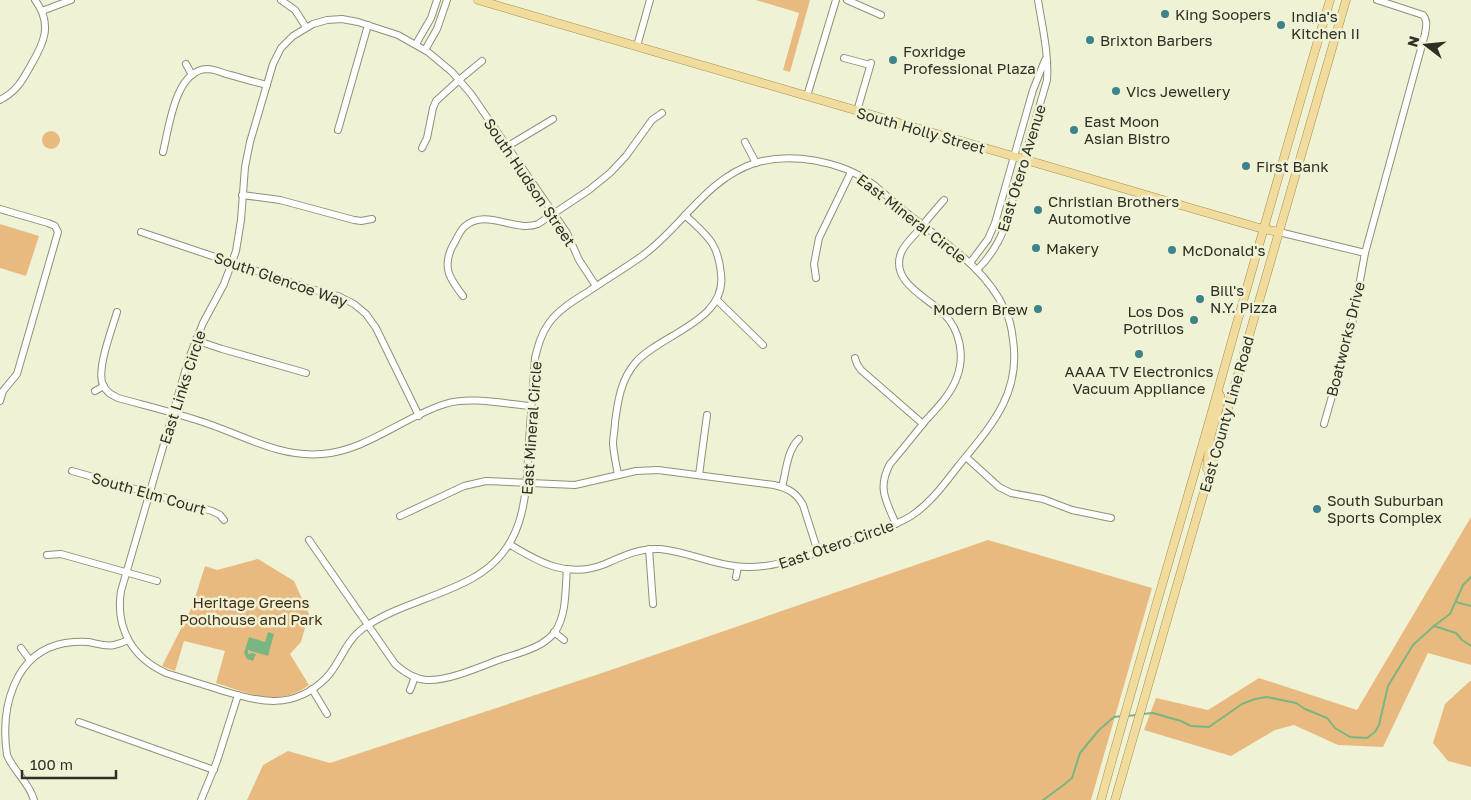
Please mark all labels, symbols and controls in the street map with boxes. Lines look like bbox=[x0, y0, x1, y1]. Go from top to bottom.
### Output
place label: King Soopers bbox=[1175, 5, 1271, 23]
place label: India's Kitchen II bbox=[1291, 7, 1360, 42]
marker: King Soopers bbox=[1159, 8, 1171, 20]
marker: India's Kitchen II bbox=[1275, 19, 1287, 31]
north arrow bbox=[1401, 20, 1451, 70]
place label: Brixton Barbers bbox=[1100, 31, 1213, 49]
marker: Brixton Barbers bbox=[1084, 34, 1096, 46]
text: N bbox=[1403, 34, 1423, 49]
place label: Foxridge Professional Plaza bbox=[903, 42, 1036, 77]
marker: Foxridge Professional Plaza bbox=[887, 54, 899, 66]
place label: Vics Jewellery bbox=[1126, 82, 1231, 100]
marker: Vics Jewellery bbox=[1110, 85, 1122, 97]
street label: East Otero Avenue bbox=[993, 102, 1049, 234]
street label: South Holly Street bbox=[855, 103, 987, 157]
place label: East Moon Asian Bistro bbox=[1084, 112, 1170, 147]
street label: South Hudson Street bbox=[480, 115, 580, 249]
marker: East Moon Asian Bistro bbox=[1068, 124, 1080, 136]
place label: First Bank bbox=[1256, 157, 1329, 175]
marker: First Bank bbox=[1240, 160, 1252, 172]
street label: East Mineral Circle bbox=[854, 170, 971, 267]
place label: Christian Brothers Automotive bbox=[1048, 192, 1179, 227]
marker: Christian Brothers Automotive bbox=[1032, 204, 1044, 216]
place label: Makery bbox=[1046, 239, 1100, 257]
place label: McDonald's bbox=[1182, 241, 1265, 259]
marker: Makery bbox=[1030, 242, 1042, 254]
marker: McDonald's bbox=[1166, 244, 1178, 256]
street label: South Glencoe Way bbox=[212, 248, 351, 310]
street label: Boatworks Drive bbox=[1322, 279, 1368, 398]
place label: Bill's N.Y. Pizza bbox=[1210, 281, 1277, 316]
marker: Bill's N.Y. Pizza bbox=[1194, 293, 1206, 305]
place label: Modern Brew bbox=[933, 300, 1028, 318]
place label: Los Dos Potrillos bbox=[1123, 302, 1184, 337]
marker: Modern Brew bbox=[1032, 303, 1044, 315]
marker: Los Dos Potrillos bbox=[1188, 314, 1200, 326]
street label: East Links Circle bbox=[155, 328, 209, 446]
street label: East County Line Road bbox=[1195, 334, 1257, 494]
marker: AAAA TV Electronics Vacuum Appliance bbox=[1133, 348, 1145, 360]
street label: East Mineral Circle bbox=[517, 360, 545, 496]
place label: AAAA TV Electronics Vacuum Appliance bbox=[1064, 362, 1214, 397]
street label: South Elm Court bbox=[90, 468, 208, 518]
place label: South Suburban Sports Complex bbox=[1327, 491, 1443, 526]
marker: South Suburban Sports Complex bbox=[1311, 503, 1323, 515]
street label: East Otero Circle bbox=[776, 516, 896, 572]
park label: Heritage Greens Poolhouse and Park bbox=[179, 593, 323, 628]
scale bar bbox=[22, 748, 116, 780]
text: 100 m bbox=[30, 755, 73, 773]

